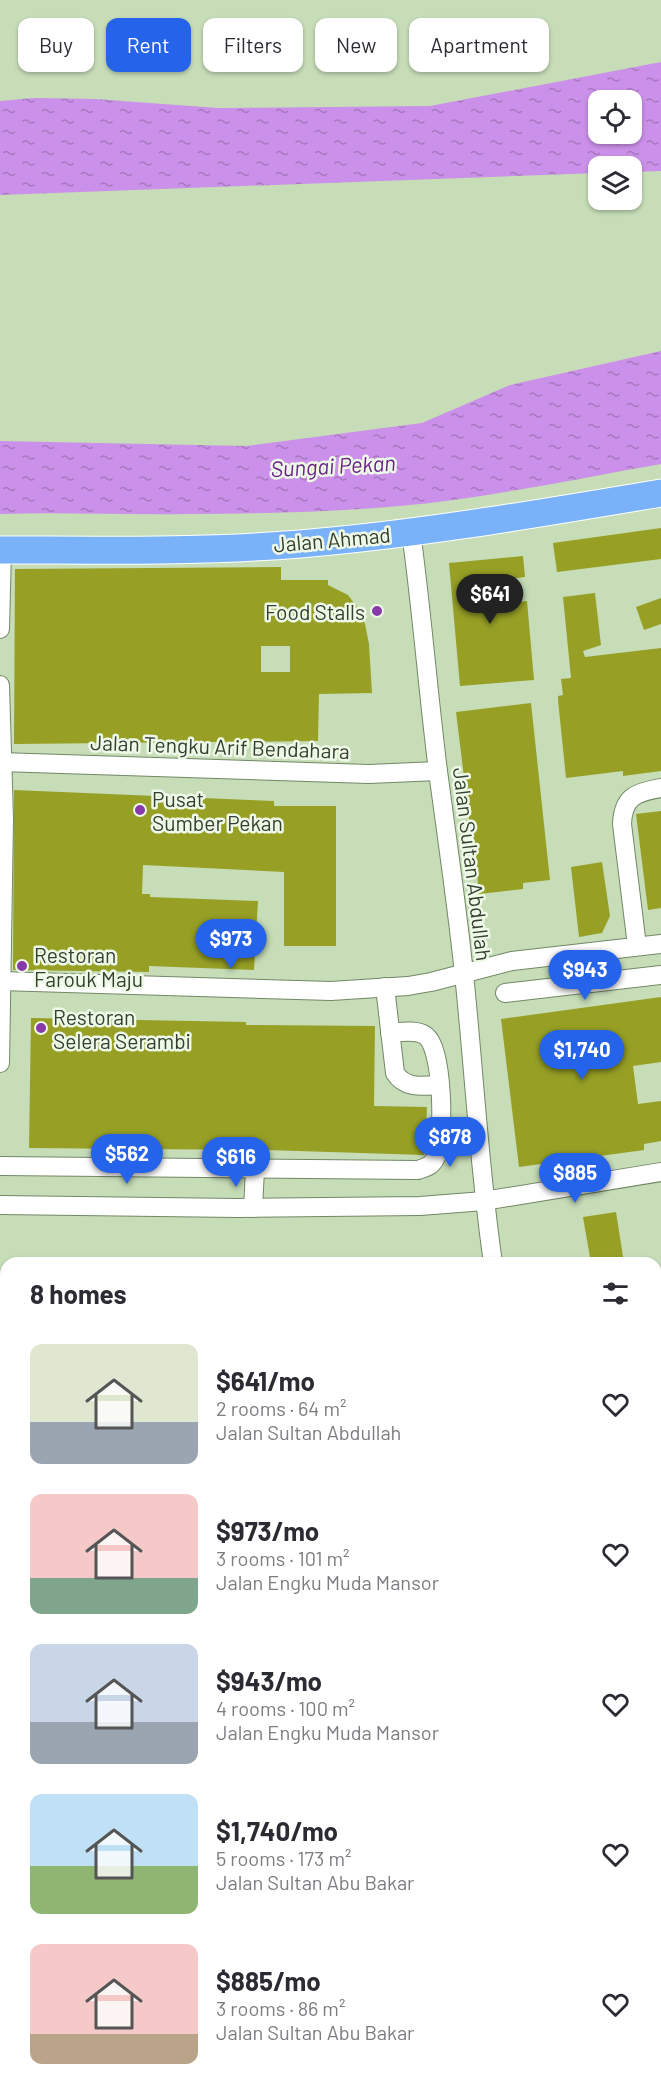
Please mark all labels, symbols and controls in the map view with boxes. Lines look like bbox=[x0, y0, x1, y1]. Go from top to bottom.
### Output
chip: Buy bbox=[18, 18, 94, 72]
chip: Rent bbox=[106, 18, 191, 72]
chip: Filters bbox=[203, 18, 303, 72]
chip: New bbox=[315, 18, 397, 72]
chip: Apartment bbox=[409, 18, 549, 72]
map controls bbox=[588, 90, 642, 210]
button: locate bbox=[588, 90, 642, 144]
button: layers bbox=[588, 156, 642, 210]
water label: Sungai Pekan bbox=[270, 449, 396, 481]
street label: Jalan Ahmad bbox=[272, 521, 392, 557]
pin: $641 bbox=[454, 574, 526, 625]
text: $641 bbox=[470, 581, 510, 605]
place label: Food Stalls bbox=[265, 599, 365, 624]
marker: Food Stalls bbox=[370, 604, 384, 618]
street label: Jalan Tengku Arif Bendahara bbox=[90, 729, 350, 763]
street label: Jalan Sultan Abdullah bbox=[449, 766, 497, 962]
place label: Pusat Sumber Pekan bbox=[152, 786, 283, 835]
marker: Pusat Sumber Pekan bbox=[133, 803, 147, 817]
pin: $973 bbox=[195, 919, 267, 970]
text: $973 bbox=[210, 926, 252, 950]
place label: Restoran Farouk Maju bbox=[34, 942, 143, 991]
pin: $943 bbox=[549, 950, 621, 1001]
text: $943 bbox=[563, 957, 607, 981]
marker: Restoran Farouk Maju bbox=[15, 959, 29, 973]
place label: Restoran Selera Serambi bbox=[53, 1004, 191, 1053]
marker: Restoran Selera Serambi bbox=[34, 1021, 48, 1035]
pin: $1,740 bbox=[533, 1030, 631, 1081]
text: $1,740 bbox=[553, 1037, 611, 1061]
pin: $878 bbox=[414, 1117, 486, 1168]
text: $878 bbox=[429, 1124, 472, 1148]
pin: $562 bbox=[91, 1134, 163, 1185]
pin: $616 bbox=[200, 1137, 272, 1188]
text: $562 bbox=[105, 1141, 149, 1165]
text: $616 bbox=[216, 1144, 256, 1168]
pin: $885 bbox=[539, 1153, 611, 1204]
text: $885 bbox=[553, 1160, 597, 1184]
icon: filters bbox=[599, 1277, 632, 1310]
text: 8 homes bbox=[30, 1278, 127, 1309]
text: $641/mo bbox=[216, 1365, 315, 1396]
icon: home bbox=[78, 1368, 150, 1440]
icon: heart bbox=[599, 1388, 632, 1421]
text: 2 rooms · 64 m² bbox=[216, 1396, 346, 1420]
text: Jalan Sultan Abdullah bbox=[216, 1420, 401, 1444]
text: $973/mo bbox=[216, 1515, 319, 1546]
icon: home bbox=[78, 1518, 150, 1590]
icon: heart bbox=[599, 1538, 632, 1571]
text: 3 rooms · 101 m² bbox=[216, 1546, 349, 1570]
text: Jalan Engku Muda Mansor bbox=[216, 1570, 439, 1594]
text: $943/mo bbox=[216, 1665, 322, 1696]
icon: home bbox=[78, 1668, 150, 1740]
icon: heart bbox=[599, 1688, 632, 1721]
text: 4 rooms · 100 m² bbox=[216, 1696, 355, 1720]
text: Jalan Engku Muda Mansor bbox=[216, 1720, 439, 1744]
text: $1,740/mo bbox=[216, 1815, 338, 1846]
icon: home bbox=[78, 1818, 150, 1890]
icon: heart bbox=[599, 1838, 632, 1871]
text: 5 rooms · 173 m² bbox=[216, 1846, 351, 1870]
text: Jalan Sultan Abu Bakar bbox=[216, 1870, 414, 1894]
text: $885/mo bbox=[216, 1965, 321, 1996]
icon: home bbox=[78, 1968, 150, 2040]
icon: heart bbox=[599, 1988, 632, 2021]
text: 3 rooms · 86 m² bbox=[216, 1996, 345, 2020]
text: Jalan Sultan Abu Bakar bbox=[216, 2020, 414, 2044]

